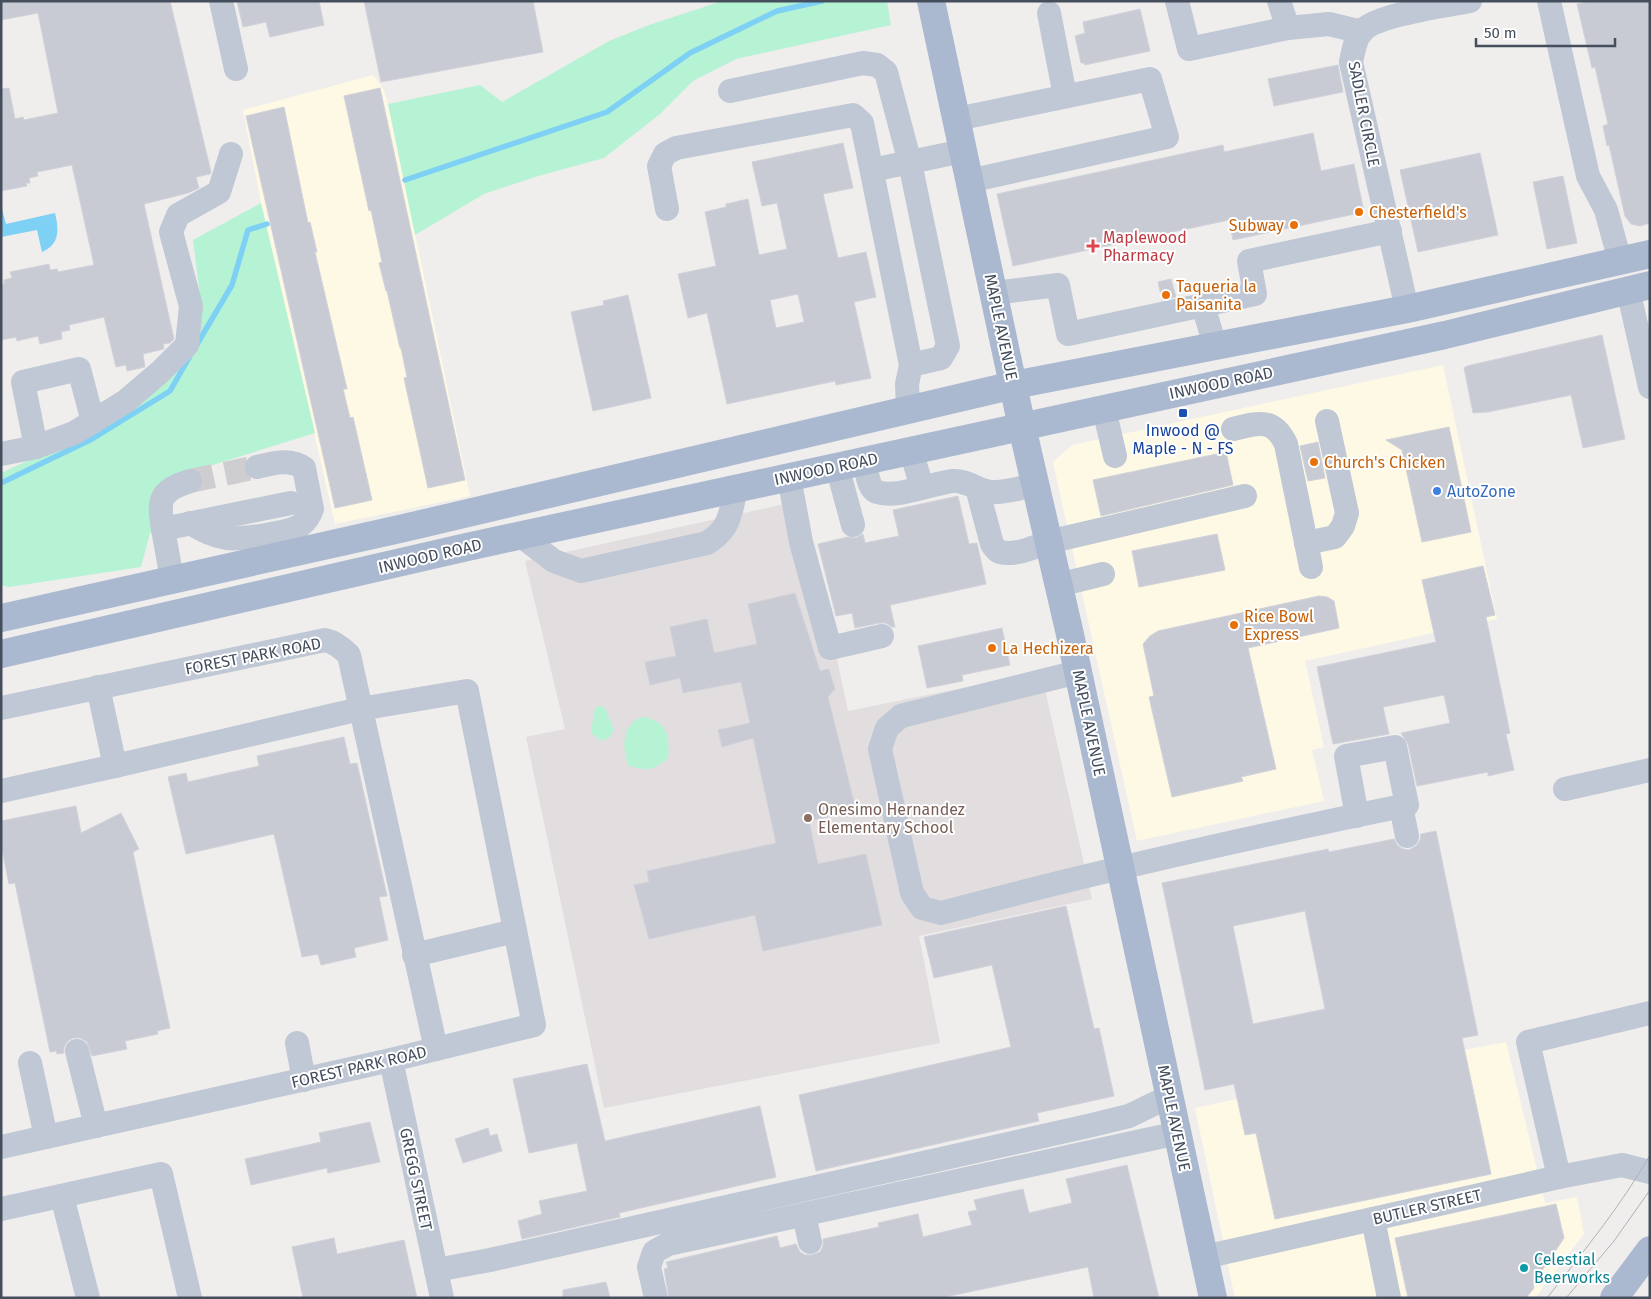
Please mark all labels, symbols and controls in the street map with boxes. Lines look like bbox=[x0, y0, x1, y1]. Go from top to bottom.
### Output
scale bar bbox=[1476, 15, 1615, 47]
text: 50 m bbox=[1484, 24, 1517, 42]
street label: SADLER CIRCLE bbox=[1344, 60, 1384, 168]
place label: Chesterfield's bbox=[1369, 203, 1467, 222]
marker: Chesterfield's bbox=[1353, 206, 1365, 218]
place label: Subway bbox=[1229, 216, 1284, 235]
marker: Subway bbox=[1288, 219, 1300, 231]
place label: Maplewood Pharmacy bbox=[1103, 228, 1187, 265]
marker: Maplewood Pharmacy bbox=[1087, 240, 1099, 252]
street label: MAPLE AVENUE bbox=[980, 272, 1022, 382]
place label: Taqueria la Paisanita bbox=[1176, 277, 1257, 314]
marker: Taqueria la Paisanita bbox=[1160, 289, 1172, 301]
street label: INWOOD ROAD bbox=[1167, 363, 1275, 403]
marker: Inwood @ Maple - N - FS bbox=[1177, 407, 1189, 419]
place label: Inwood @ Maple - N - FS bbox=[1132, 421, 1234, 458]
street label: INWOOD ROAD bbox=[772, 449, 880, 489]
place label: Church's Chicken bbox=[1324, 453, 1446, 472]
marker: Church's Chicken bbox=[1308, 456, 1320, 468]
place label: AutoZone bbox=[1447, 482, 1516, 501]
marker: AutoZone bbox=[1431, 485, 1443, 497]
street label: INWOOD ROAD bbox=[376, 535, 484, 577]
place label: Rice Bowl Express bbox=[1244, 607, 1314, 644]
marker: Rice Bowl Express bbox=[1228, 619, 1240, 631]
street label: FOREST PARK ROAD bbox=[183, 633, 323, 679]
place label: La Hechizera bbox=[1002, 639, 1094, 658]
marker: La Hechizera bbox=[986, 642, 998, 654]
street label: MAPLE AVENUE bbox=[1068, 668, 1110, 778]
place label: Onesimo Hernandez Elementary School bbox=[818, 800, 965, 837]
marker: Onesimo Hernandez Elementary School bbox=[802, 812, 814, 824]
street label: FOREST PARK ROAD bbox=[289, 1042, 429, 1092]
street label: MAPLE AVENUE bbox=[1153, 1063, 1195, 1173]
street label: GREGG STREET bbox=[396, 1126, 436, 1233]
street label: BUTLER STREET bbox=[1371, 1185, 1484, 1229]
place label: Celestial Beerworks bbox=[1534, 1250, 1610, 1287]
marker: Celestial Beerworks bbox=[1518, 1262, 1530, 1274]

